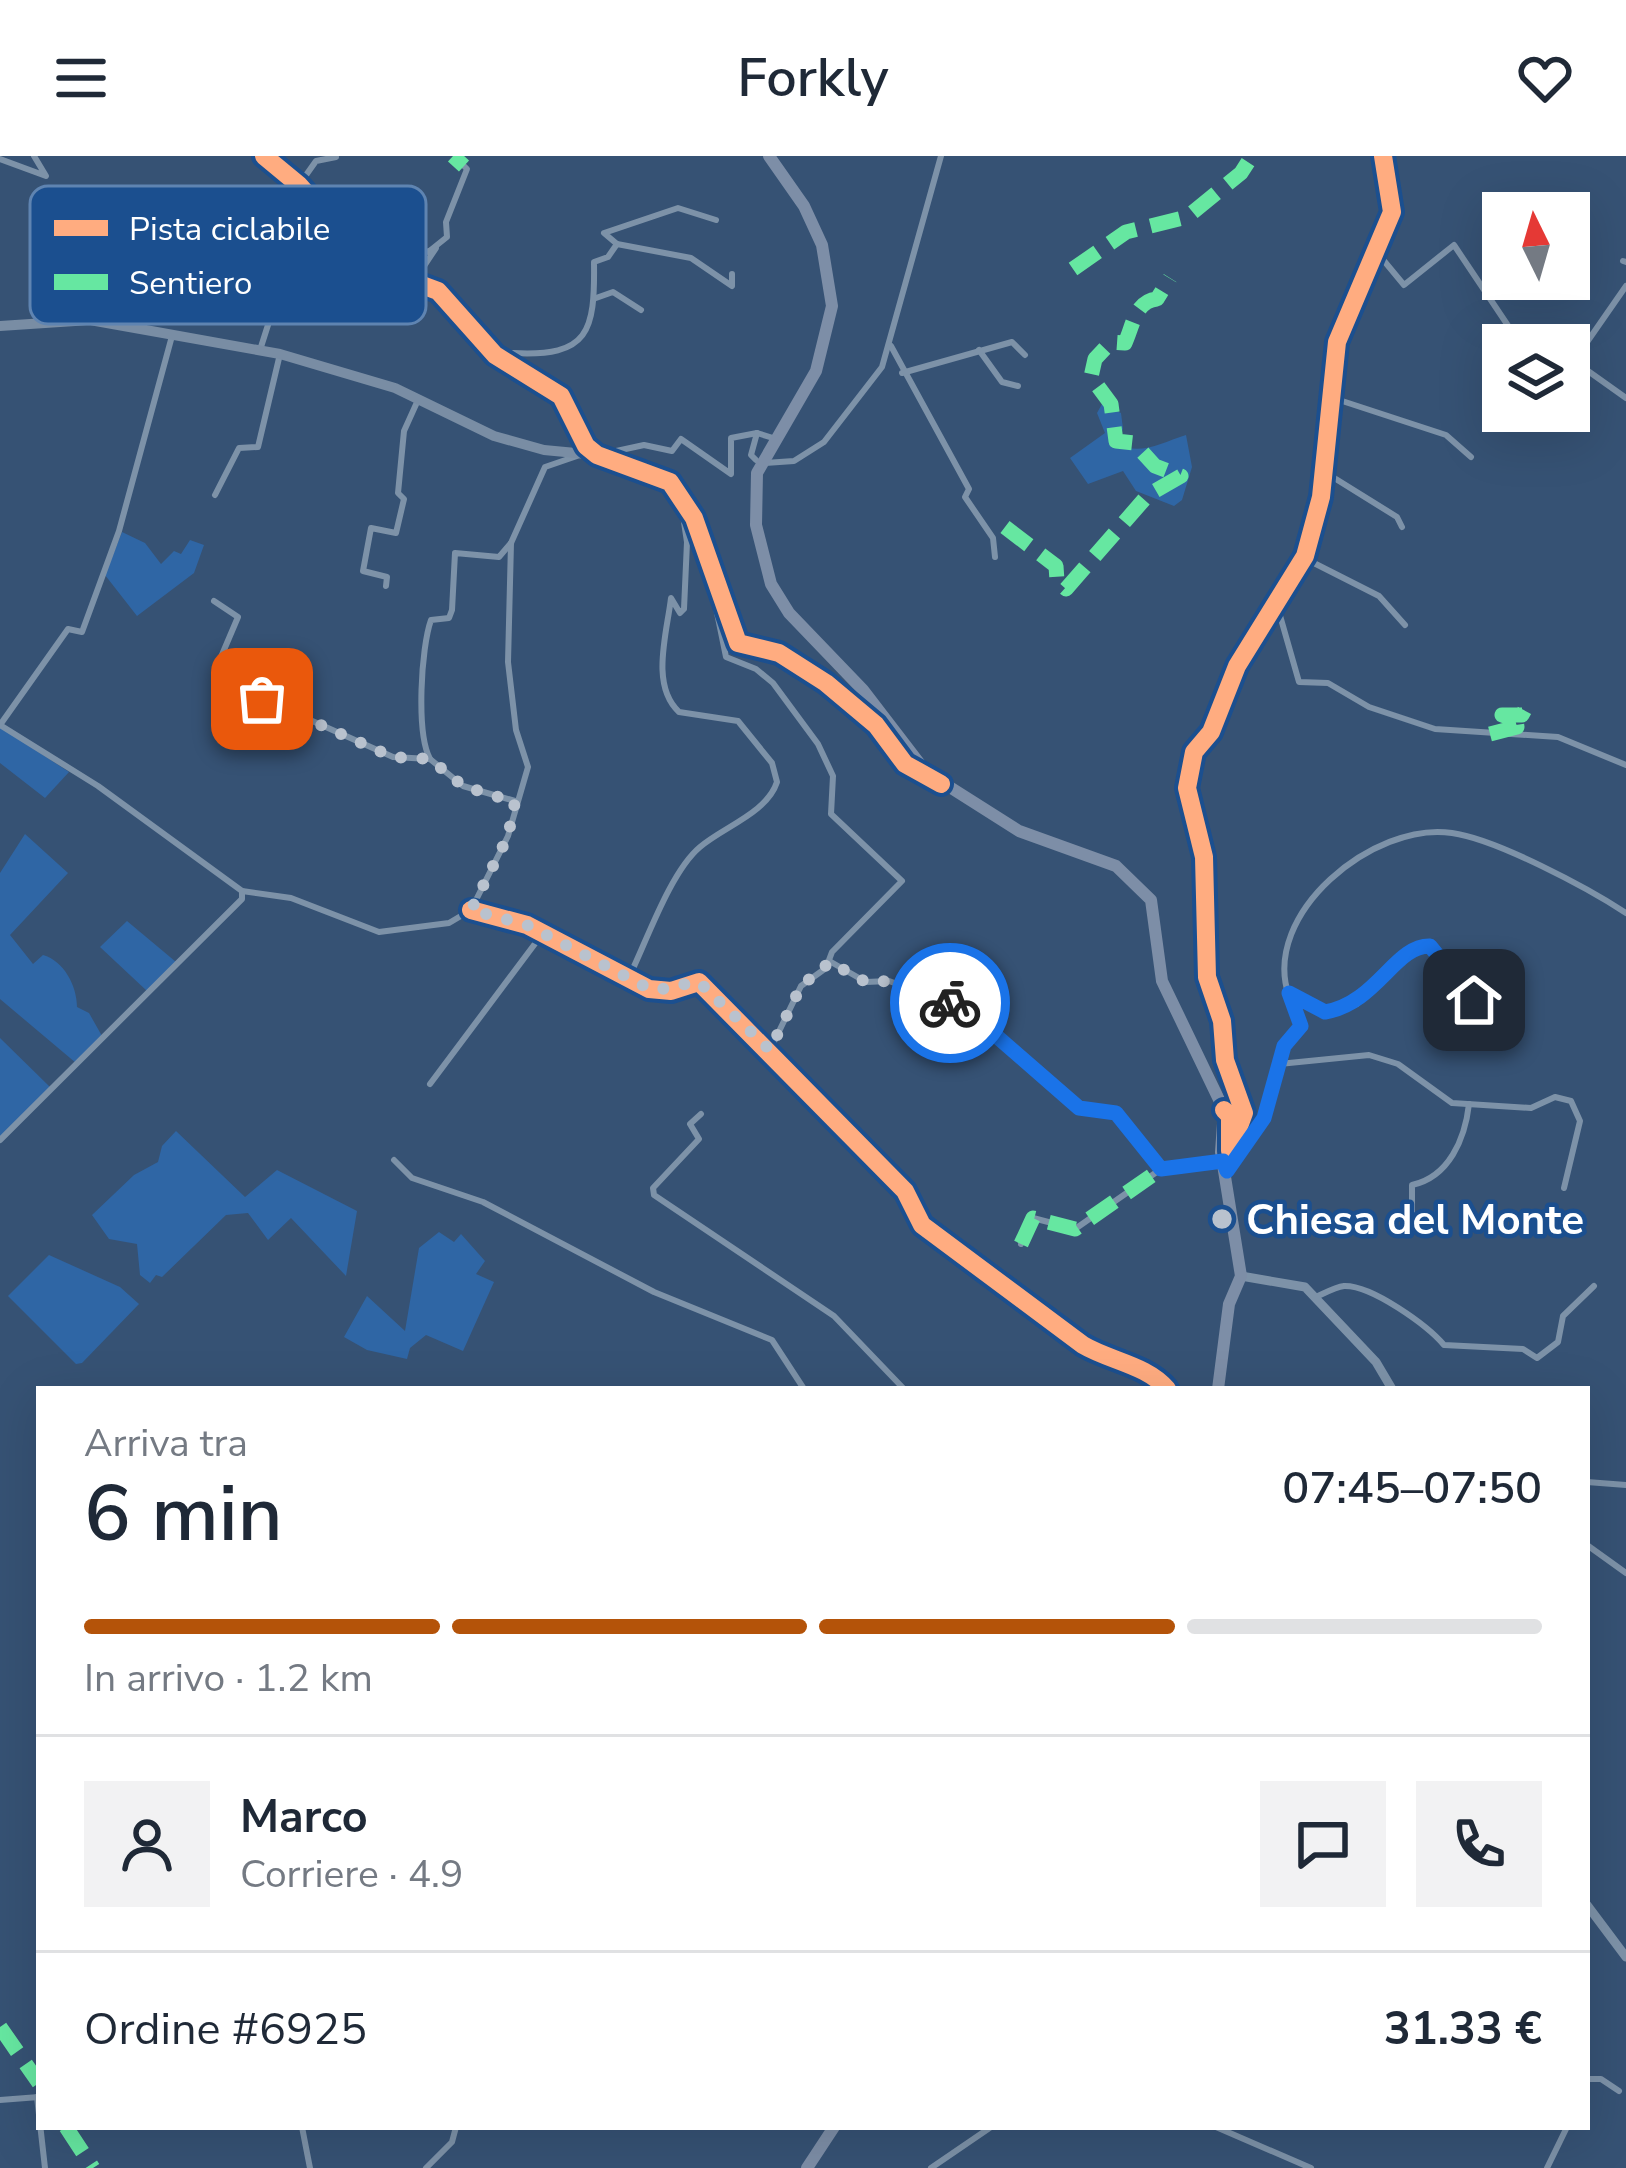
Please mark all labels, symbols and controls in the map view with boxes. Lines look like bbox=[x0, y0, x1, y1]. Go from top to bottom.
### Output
text: Forkly bbox=[737, 41, 889, 115]
icon: menu bbox=[48, 45, 114, 111]
icon: heart bbox=[1512, 45, 1578, 111]
legend bbox=[30, 186, 426, 324]
north arrow bbox=[1482, 192, 1590, 300]
map controls bbox=[1482, 192, 1590, 432]
text: Pista ciclabile bbox=[129, 207, 330, 252]
text: Sentiero bbox=[129, 261, 252, 306]
button: layers bbox=[1482, 324, 1590, 432]
pin bbox=[211, 648, 313, 750]
icon: bag bbox=[229, 666, 295, 732]
courier bbox=[890, 943, 1010, 1063]
pin bbox=[1423, 949, 1525, 1051]
icon: home bbox=[1441, 967, 1507, 1033]
icon: bike bbox=[917, 970, 983, 1036]
place label: Chiesa del Monte bbox=[1246, 1192, 1584, 1249]
marker: Chiesa del Monte bbox=[1209, 1206, 1235, 1232]
text: Arriva tra bbox=[84, 1417, 248, 1470]
text: 07:45–07:50 bbox=[1282, 1458, 1542, 1519]
text: 6 min bbox=[84, 1461, 283, 1568]
text: In arrivo · 1.2 km bbox=[84, 1652, 373, 1705]
button: person bbox=[84, 1781, 210, 1907]
button: chat bbox=[1260, 1781, 1386, 1907]
button: phone bbox=[1416, 1781, 1542, 1907]
text: Marco bbox=[240, 1787, 368, 1848]
text: Corriere · 4.9 bbox=[240, 1848, 463, 1901]
text: Ordine #6925 bbox=[84, 1999, 367, 2060]
text: 31.33 € bbox=[1384, 1999, 1542, 2060]

